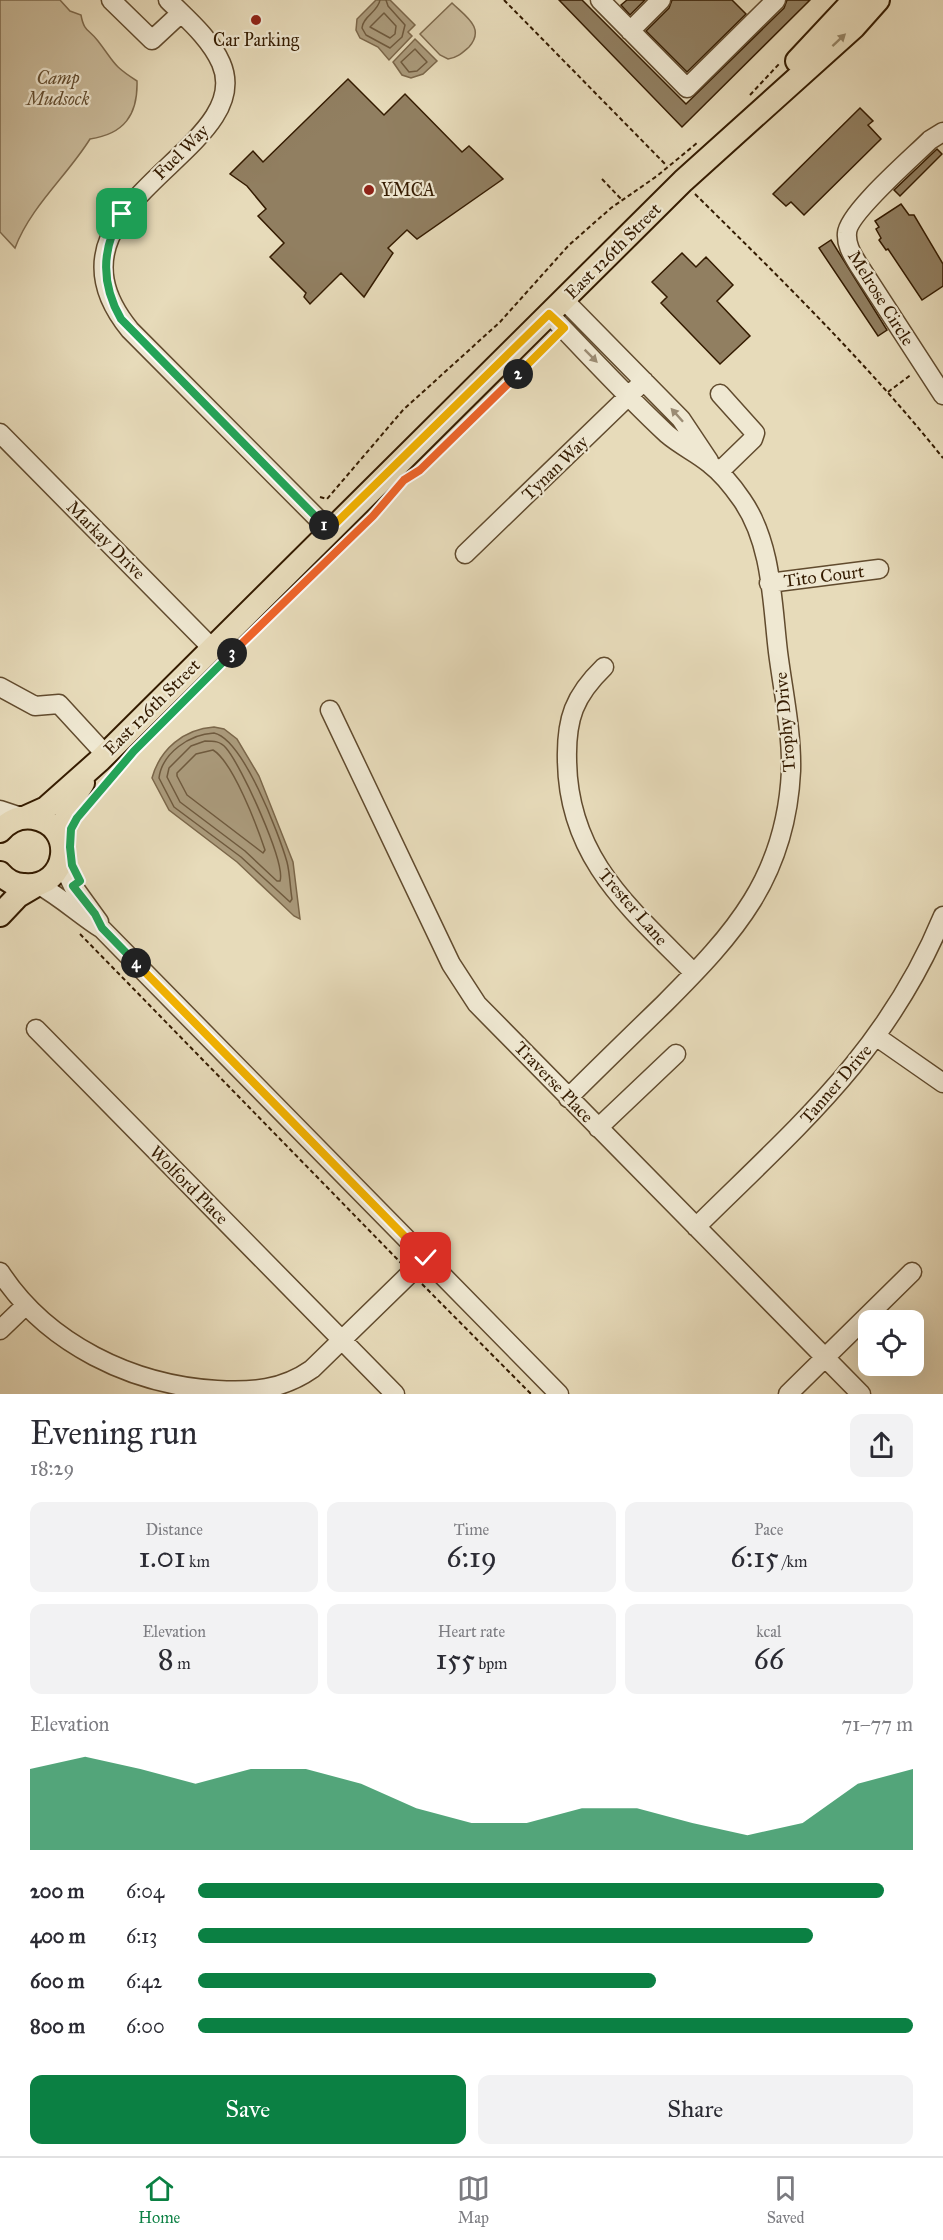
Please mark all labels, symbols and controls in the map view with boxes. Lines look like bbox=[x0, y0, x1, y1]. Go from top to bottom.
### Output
marker: Car Parking bbox=[249, 13, 263, 27]
place label: Car Parking bbox=[213, 29, 300, 52]
one-way arrow bbox=[832, 33, 847, 47]
park label: Camp Mudsock bbox=[25, 67, 89, 110]
street label: Fuel Way bbox=[149, 119, 214, 184]
place label: YMCA bbox=[381, 179, 435, 201]
marker: YMCA bbox=[362, 183, 376, 197]
pin bbox=[96, 188, 147, 239]
icon: arrive bbox=[105, 197, 138, 230]
street label: East 126th Street bbox=[560, 198, 666, 304]
street label: Melrose Circle bbox=[843, 246, 919, 350]
one-way arrow bbox=[583, 348, 597, 362]
pin: 2 bbox=[503, 359, 533, 389]
text: 2 bbox=[514, 364, 522, 383]
one-way arrow bbox=[671, 408, 684, 423]
street label: Tynan Way bbox=[517, 431, 593, 505]
street label: Markay Drive bbox=[62, 496, 150, 584]
pin: 1 bbox=[309, 510, 339, 540]
text: 1 bbox=[321, 515, 327, 534]
street label: Tito Court bbox=[783, 560, 866, 592]
pin: 3 bbox=[217, 638, 247, 668]
text: 3 bbox=[229, 643, 235, 662]
street label: East 126th Street bbox=[99, 654, 205, 760]
street label: Trophy Drive bbox=[770, 671, 800, 773]
street label: Trester Lane bbox=[593, 864, 673, 950]
pin: 4 bbox=[121, 948, 151, 978]
text: 4 bbox=[132, 953, 140, 972]
street label: Traverse Place bbox=[510, 1037, 598, 1127]
street label: Tanner Drive bbox=[796, 1040, 876, 1128]
street label: Wolford Place bbox=[145, 1141, 233, 1229]
pin bbox=[400, 1232, 451, 1283]
icon: check bbox=[409, 1241, 442, 1274]
map controls bbox=[858, 1310, 924, 1376]
button: locate bbox=[858, 1310, 924, 1376]
text: Evening run bbox=[30, 1413, 197, 1453]
button: share bbox=[850, 1414, 913, 1477]
text: 18:29 bbox=[30, 1456, 74, 1480]
text: Distance bbox=[145, 1520, 203, 1539]
text: Time bbox=[454, 1520, 489, 1539]
text: Pace bbox=[754, 1520, 783, 1539]
text: 1.01 bbox=[138, 1539, 186, 1575]
text: 6:19 bbox=[446, 1539, 497, 1575]
text: 6:15 bbox=[730, 1539, 779, 1575]
text: km bbox=[186, 1552, 210, 1571]
text: /km bbox=[779, 1552, 807, 1571]
text: Elevation bbox=[142, 1622, 206, 1641]
text: Heart rate bbox=[438, 1622, 505, 1641]
text: kcal bbox=[756, 1622, 781, 1641]
text: 8 bbox=[158, 1641, 174, 1677]
text: 155 bbox=[435, 1641, 475, 1677]
text: 66 bbox=[753, 1641, 784, 1677]
text: m bbox=[174, 1654, 191, 1673]
text: bpm bbox=[475, 1654, 508, 1673]
text: Elevation bbox=[30, 1712, 109, 1736]
text: 71–77 m bbox=[841, 1712, 913, 1736]
text: 200 m bbox=[30, 1879, 84, 1903]
text: 6:04 bbox=[126, 1879, 164, 1903]
text: 400 m bbox=[30, 1924, 86, 1948]
text: 6:13 bbox=[126, 1924, 157, 1948]
text: 600 m bbox=[30, 1969, 85, 1993]
text: 6:42 bbox=[126, 1969, 162, 1993]
text: 800 m bbox=[30, 2014, 85, 2038]
text: 6:00 bbox=[126, 2014, 165, 2038]
button: Save bbox=[30, 2075, 466, 2144]
button: Share bbox=[478, 2075, 913, 2144]
tab: Home bbox=[138, 2172, 180, 2227]
tab: Map bbox=[457, 2172, 490, 2227]
tab: Saved bbox=[767, 2172, 805, 2227]

